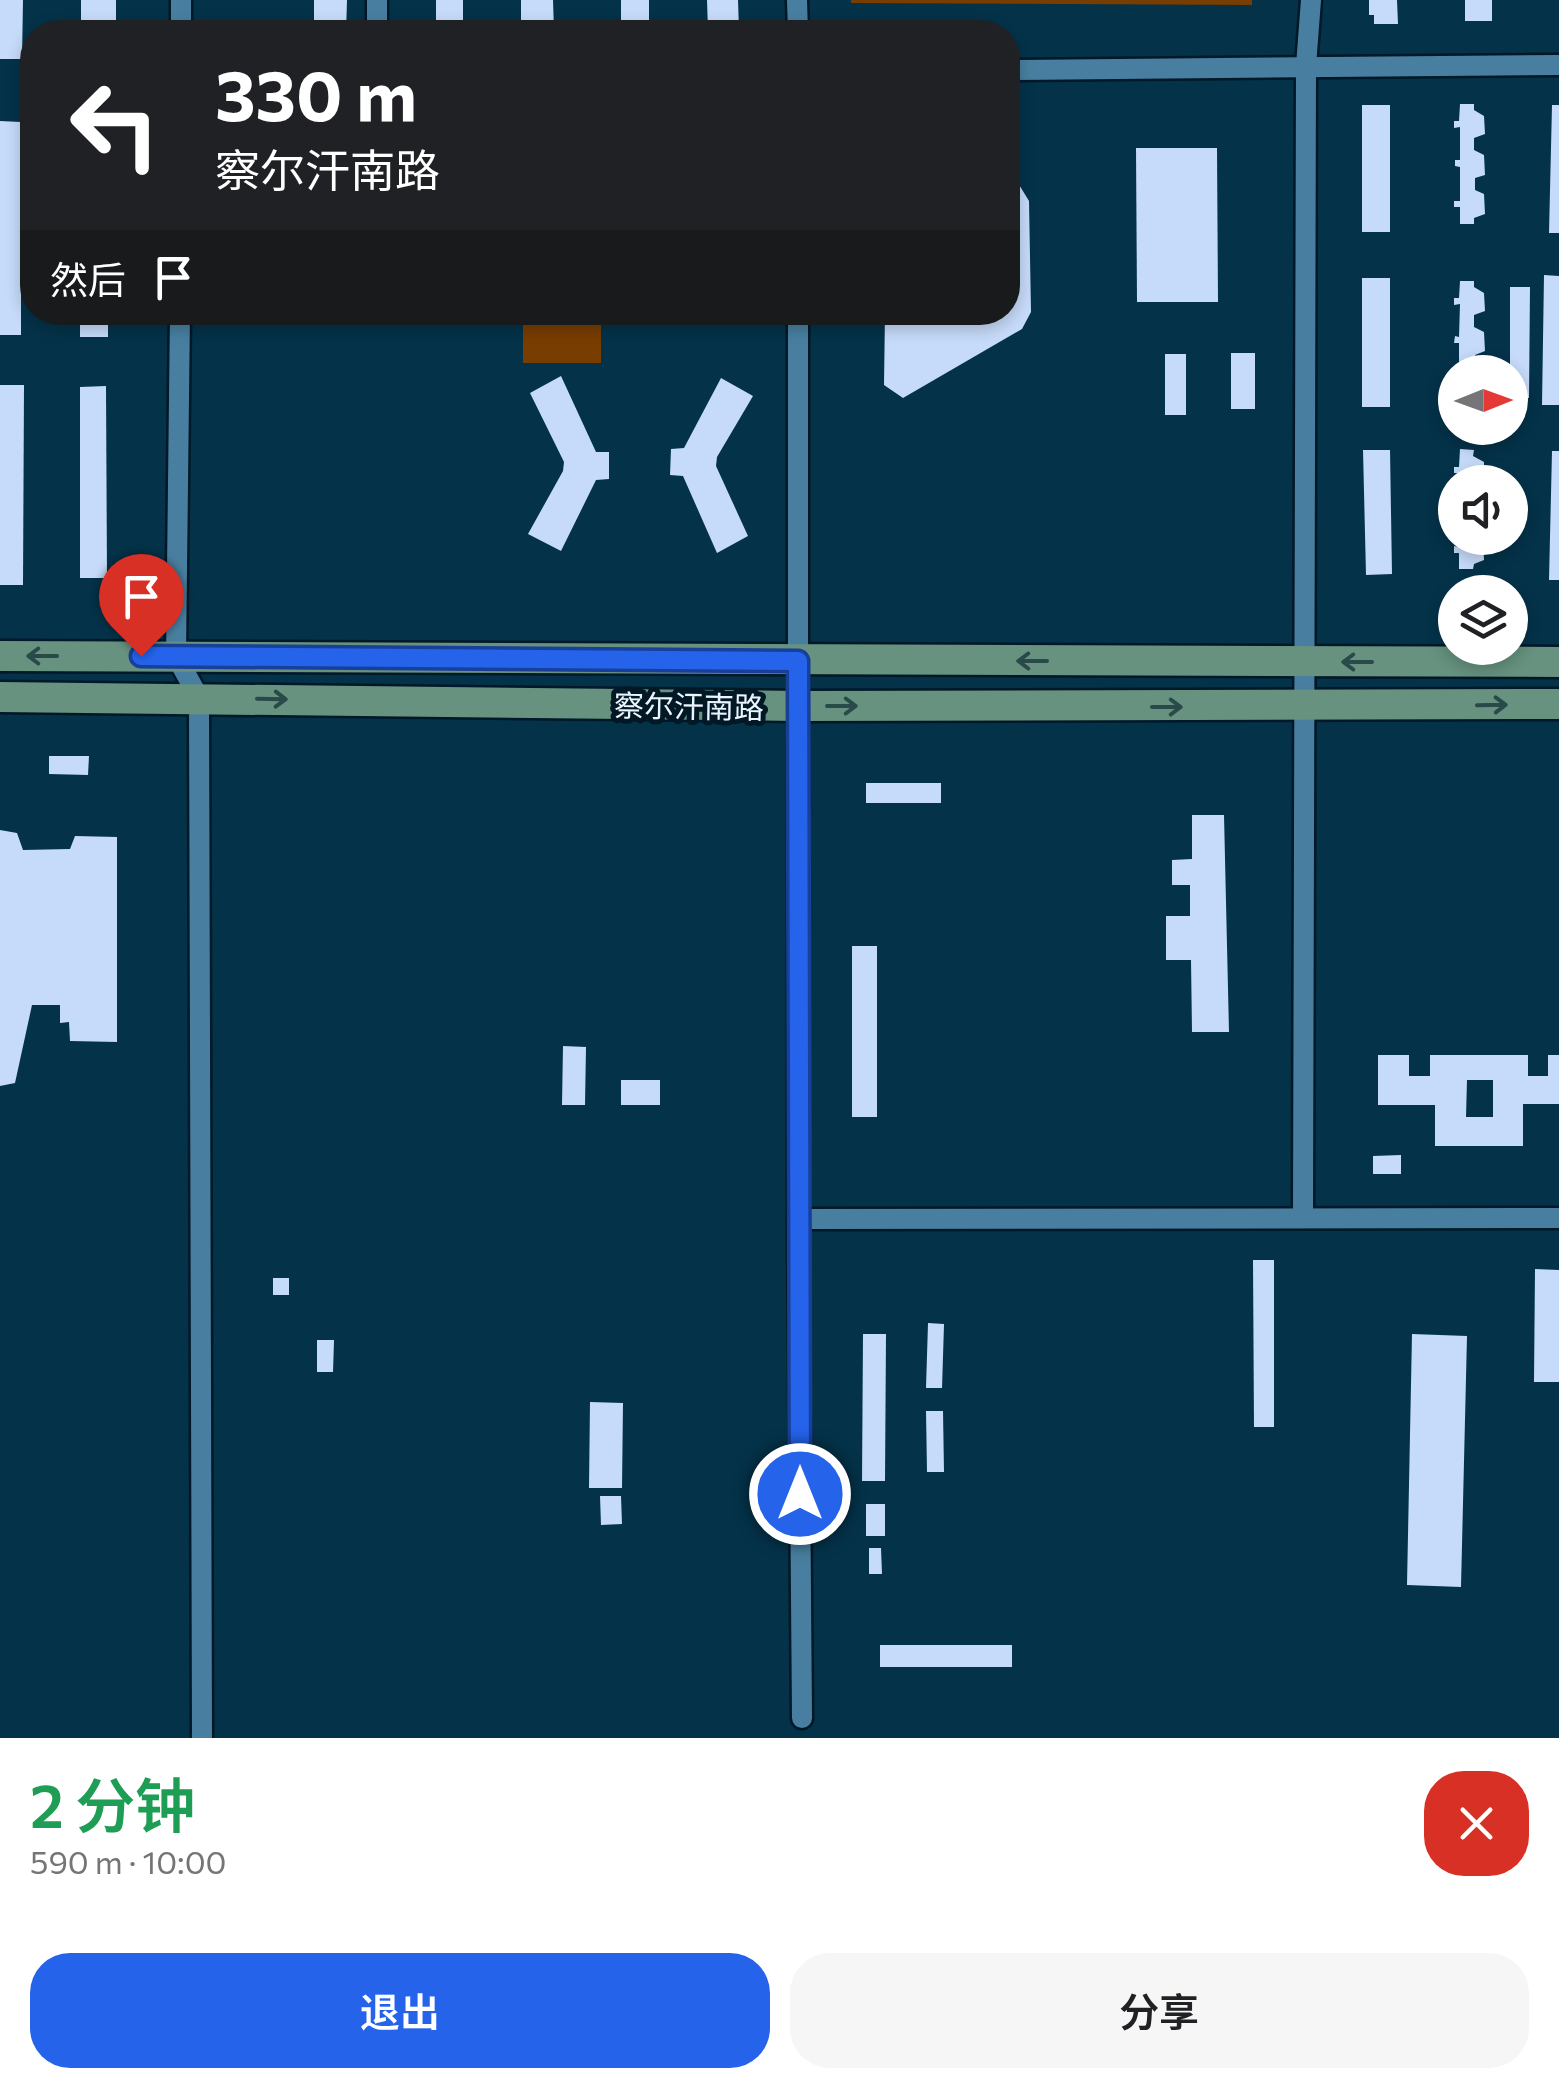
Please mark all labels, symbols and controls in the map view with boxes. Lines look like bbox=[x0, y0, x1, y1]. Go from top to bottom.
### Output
text: 330 m bbox=[215, 50, 417, 135]
icon: left bbox=[50, 60, 180, 190]
text: 察尔汗南路 bbox=[215, 141, 440, 196]
icon: arrive bbox=[146, 250, 201, 305]
text: 然后 bbox=[50, 255, 126, 302]
north arrow bbox=[1438, 355, 1528, 445]
map controls bbox=[1438, 355, 1528, 665]
button: sound bbox=[1438, 465, 1528, 555]
pin bbox=[99, 554, 184, 657]
icon: arrive bbox=[114, 569, 169, 624]
button: layers bbox=[1438, 575, 1528, 665]
one-way arrow bbox=[26, 646, 58, 666]
one-way arrow bbox=[1016, 652, 1048, 670]
one-way arrow bbox=[1341, 652, 1374, 672]
street label: 察尔汗南路 bbox=[614, 685, 764, 725]
one-way arrow bbox=[256, 690, 288, 708]
one-way arrow bbox=[826, 696, 858, 716]
one-way arrow bbox=[1476, 696, 1508, 714]
one-way arrow bbox=[1150, 698, 1183, 716]
position arrow bbox=[748, 1442, 852, 1546]
text: 2 分钟 bbox=[30, 1767, 195, 1840]
button: close bbox=[1424, 1771, 1529, 1876]
text: 590 m · 10:00 bbox=[30, 1841, 226, 1881]
button: 退出 bbox=[30, 1953, 770, 2068]
button: 分享 bbox=[790, 1953, 1529, 2068]

